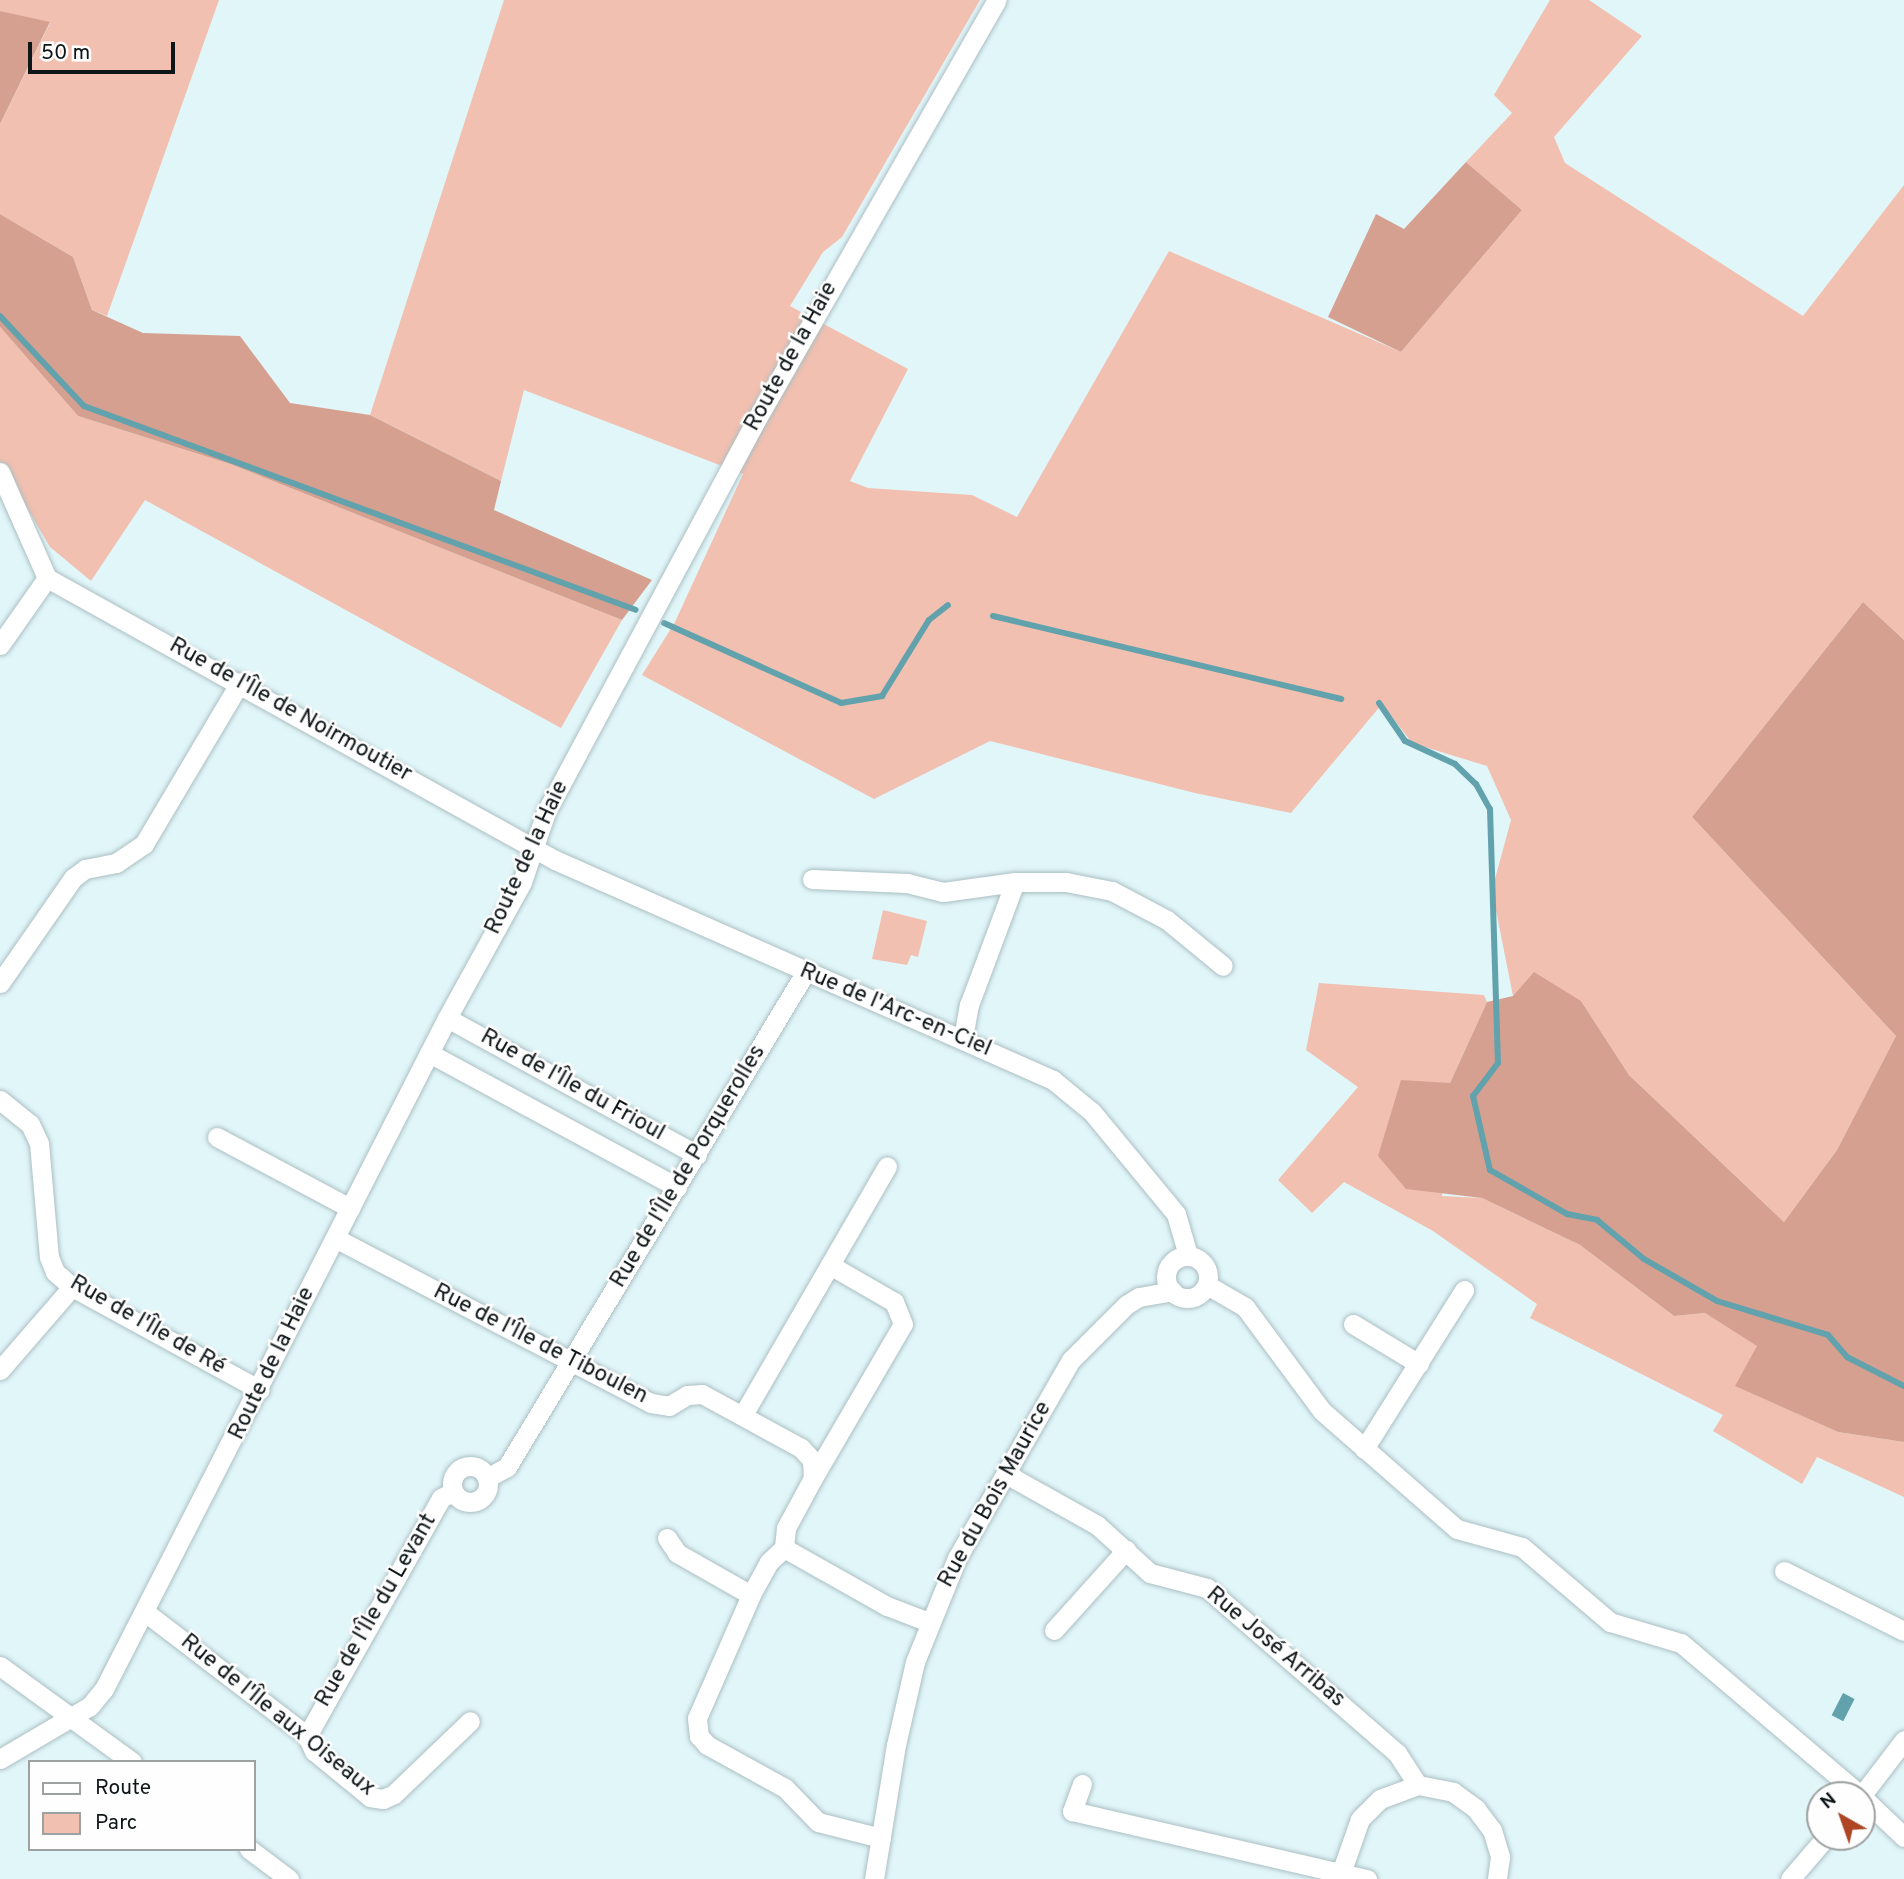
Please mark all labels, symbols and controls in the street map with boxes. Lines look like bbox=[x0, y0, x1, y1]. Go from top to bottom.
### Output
scale bar bbox=[32, 28, 178, 72]
text: 50 m bbox=[41, 40, 90, 67]
street label: Route de la Haie bbox=[740, 277, 844, 437]
street label: Rue de l'Île de Noirmoutier bbox=[164, 633, 416, 789]
street label: Route de la Haie bbox=[480, 777, 576, 939]
street label: Rue de l'Arc-en-Ciel bbox=[795, 958, 995, 1064]
street label: Rue de l'Île du Frioul bbox=[475, 1024, 669, 1148]
street label: Rue de l'Île de Porquerolles bbox=[605, 1041, 773, 1293]
street label: Rue de l'Île de Ré bbox=[64, 1270, 230, 1382]
street label: Rue de l'Île de Tiboulen bbox=[428, 1279, 652, 1411]
street label: Route de la Haie bbox=[224, 1283, 322, 1445]
street label: Rue du Bois Maurice bbox=[933, 1397, 1059, 1593]
street label: Rue de l'Île du Levant bbox=[310, 1509, 444, 1713]
street label: Rue José Arribas bbox=[1199, 1581, 1351, 1715]
street label: Rue de l'Île aux Oiseaux bbox=[174, 1629, 380, 1803]
legend bbox=[28, 1760, 256, 1851]
text: Route bbox=[95, 1775, 151, 1802]
north arrow bbox=[1806, 1781, 1876, 1851]
text: N bbox=[1816, 1788, 1842, 1815]
text: Parc bbox=[95, 1810, 137, 1837]

